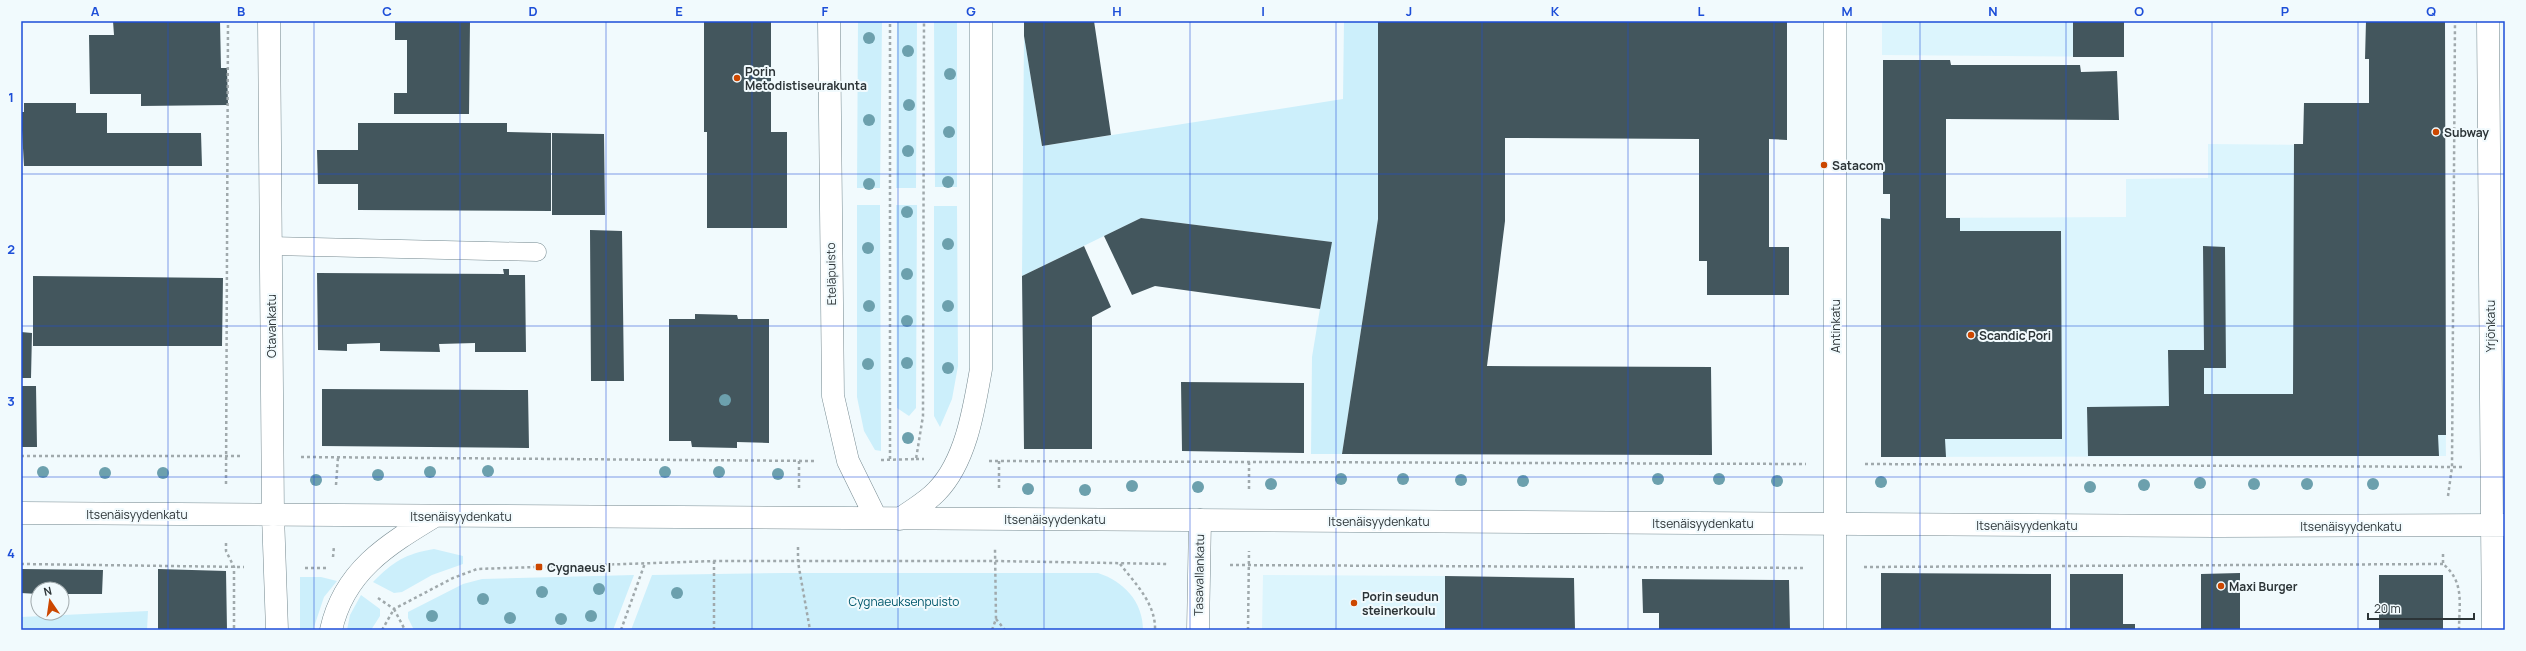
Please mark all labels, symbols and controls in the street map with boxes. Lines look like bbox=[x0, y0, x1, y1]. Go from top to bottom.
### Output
text: A bbox=[91, 2, 100, 20]
text: B bbox=[237, 2, 245, 20]
text: C bbox=[382, 2, 392, 20]
text: D bbox=[528, 2, 538, 20]
text: E bbox=[675, 2, 683, 20]
text: F bbox=[822, 2, 829, 20]
text: G bbox=[966, 2, 976, 20]
text: H bbox=[1112, 2, 1122, 20]
text: I bbox=[1261, 2, 1265, 20]
text: J bbox=[1406, 2, 1412, 20]
text: K bbox=[1551, 2, 1560, 20]
text: L bbox=[1698, 2, 1705, 20]
text: M bbox=[1841, 2, 1853, 20]
text: N bbox=[1988, 2, 1998, 20]
text: O bbox=[2134, 2, 2144, 20]
text: P bbox=[2281, 2, 2289, 20]
text: Q bbox=[2426, 2, 2436, 20]
place label: Porin Metodistiseurakunta bbox=[745, 63, 867, 94]
marker: Porin Metodistiseurakunta bbox=[732, 73, 742, 83]
text: 1 bbox=[8, 88, 14, 106]
place label: Subway bbox=[2444, 124, 2489, 141]
marker: Subway bbox=[2431, 127, 2441, 137]
place label: Satacom bbox=[1832, 157, 1884, 174]
marker: Satacom bbox=[1819, 160, 1829, 170]
text: 2 bbox=[7, 240, 15, 258]
street label: Eteläpuisto bbox=[822, 242, 840, 306]
street label: Otavankatu bbox=[263, 294, 280, 358]
street label: Antinkatu bbox=[1827, 299, 1844, 353]
street label: Yrjönkatu bbox=[2482, 300, 2499, 352]
place label: Scandic Pori bbox=[1979, 327, 2051, 344]
marker: Scandic Pori bbox=[1966, 330, 1976, 340]
text: 3 bbox=[7, 392, 15, 410]
street label: Itsenäisyydenkatu bbox=[86, 506, 188, 523]
street label: Itsenäisyydenkatu bbox=[410, 508, 512, 525]
street label: Itsenäisyydenkatu bbox=[1004, 511, 1106, 528]
street label: Itsenäisyydenkatu bbox=[1328, 513, 1430, 530]
street label: Itsenäisyydenkatu bbox=[1652, 515, 1754, 532]
street label: Itsenäisyydenkatu bbox=[1976, 517, 2078, 534]
street label: Itsenäisyydenkatu bbox=[2300, 518, 2402, 535]
street label: Tasavallankatu bbox=[1190, 534, 1208, 616]
text: 4 bbox=[7, 544, 15, 562]
place label: Cygnaeus I bbox=[547, 559, 611, 576]
marker: Cygnaeus I bbox=[534, 562, 544, 572]
place label: Maxi Burger bbox=[2229, 578, 2298, 595]
north arrow bbox=[30, 581, 70, 621]
marker: Maxi Burger bbox=[2216, 581, 2226, 591]
text: N bbox=[42, 583, 53, 599]
place label: Porin seudun steinerkoulu bbox=[1362, 588, 1439, 619]
park label: Cygnaeuksenpuisto bbox=[849, 593, 959, 610]
scale bar bbox=[2368, 595, 2474, 621]
marker: Porin seudun steinerkoulu bbox=[1349, 598, 1359, 608]
text: 20 m bbox=[2374, 600, 2401, 617]

